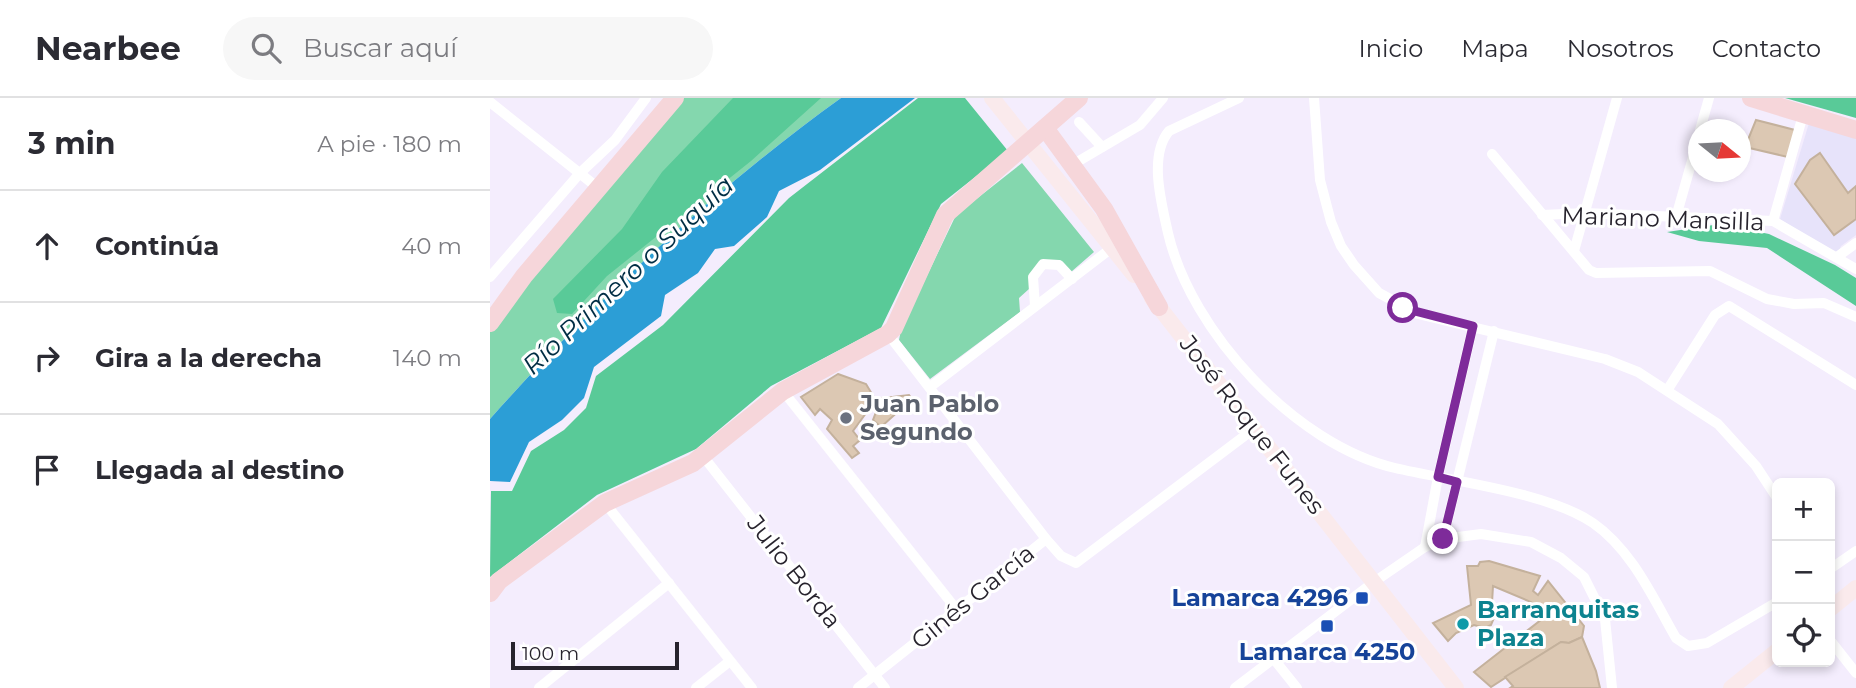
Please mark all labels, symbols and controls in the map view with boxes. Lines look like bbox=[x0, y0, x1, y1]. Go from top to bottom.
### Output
search box bbox=[223, 17, 713, 80]
text: Nearbee bbox=[35, 28, 181, 68]
icon: search bbox=[247, 29, 285, 67]
text: Buscar aquí bbox=[303, 32, 457, 64]
text: Inicio bbox=[1358, 34, 1423, 63]
text: Mapa bbox=[1461, 34, 1529, 63]
text: Nosotros bbox=[1567, 34, 1674, 63]
text: Contacto bbox=[1712, 34, 1821, 63]
north arrow bbox=[1688, 119, 1751, 182]
text: 3 min bbox=[28, 125, 115, 162]
text: A pie · 180 m bbox=[317, 130, 462, 158]
water label: Río Primero o Suquía bbox=[516, 169, 740, 381]
street label: Mariano Mansilla bbox=[1561, 200, 1765, 237]
icon: ahead bbox=[28, 227, 66, 265]
text: Continúa bbox=[95, 230, 219, 262]
text: 40 m bbox=[401, 232, 462, 260]
route start bbox=[1387, 292, 1418, 323]
street label: José Roque Funes bbox=[1173, 329, 1331, 520]
icon: right bbox=[28, 339, 66, 377]
text: Gira a la derecha bbox=[95, 342, 322, 374]
text: 140 m bbox=[393, 344, 462, 372]
place label: Juan Pablo Segundo bbox=[859, 389, 999, 446]
marker: Juan Pablo Segundo bbox=[838, 410, 854, 426]
icon: arrive bbox=[28, 451, 66, 489]
text: Llegada al destino bbox=[95, 454, 344, 486]
map controls bbox=[1772, 478, 1835, 667]
button: + bbox=[1772, 478, 1835, 541]
street label: Julio Borda bbox=[741, 509, 847, 634]
route end bbox=[1427, 523, 1458, 554]
street label: Ginés García bbox=[905, 538, 1040, 655]
button: − bbox=[1772, 541, 1835, 604]
place label: Lamarca 4296 bbox=[1171, 583, 1348, 612]
marker: Lamarca 4296 bbox=[1354, 590, 1370, 606]
place label: Barranquitas Plaza bbox=[1477, 595, 1639, 652]
button: locate bbox=[1772, 604, 1835, 667]
marker: Barranquitas Plaza bbox=[1455, 616, 1471, 632]
marker: Lamarca 4250 bbox=[1319, 618, 1335, 634]
place label: Lamarca 4250 bbox=[1239, 637, 1415, 666]
scale bar bbox=[511, 639, 679, 671]
text: 100 m bbox=[522, 642, 579, 665]

